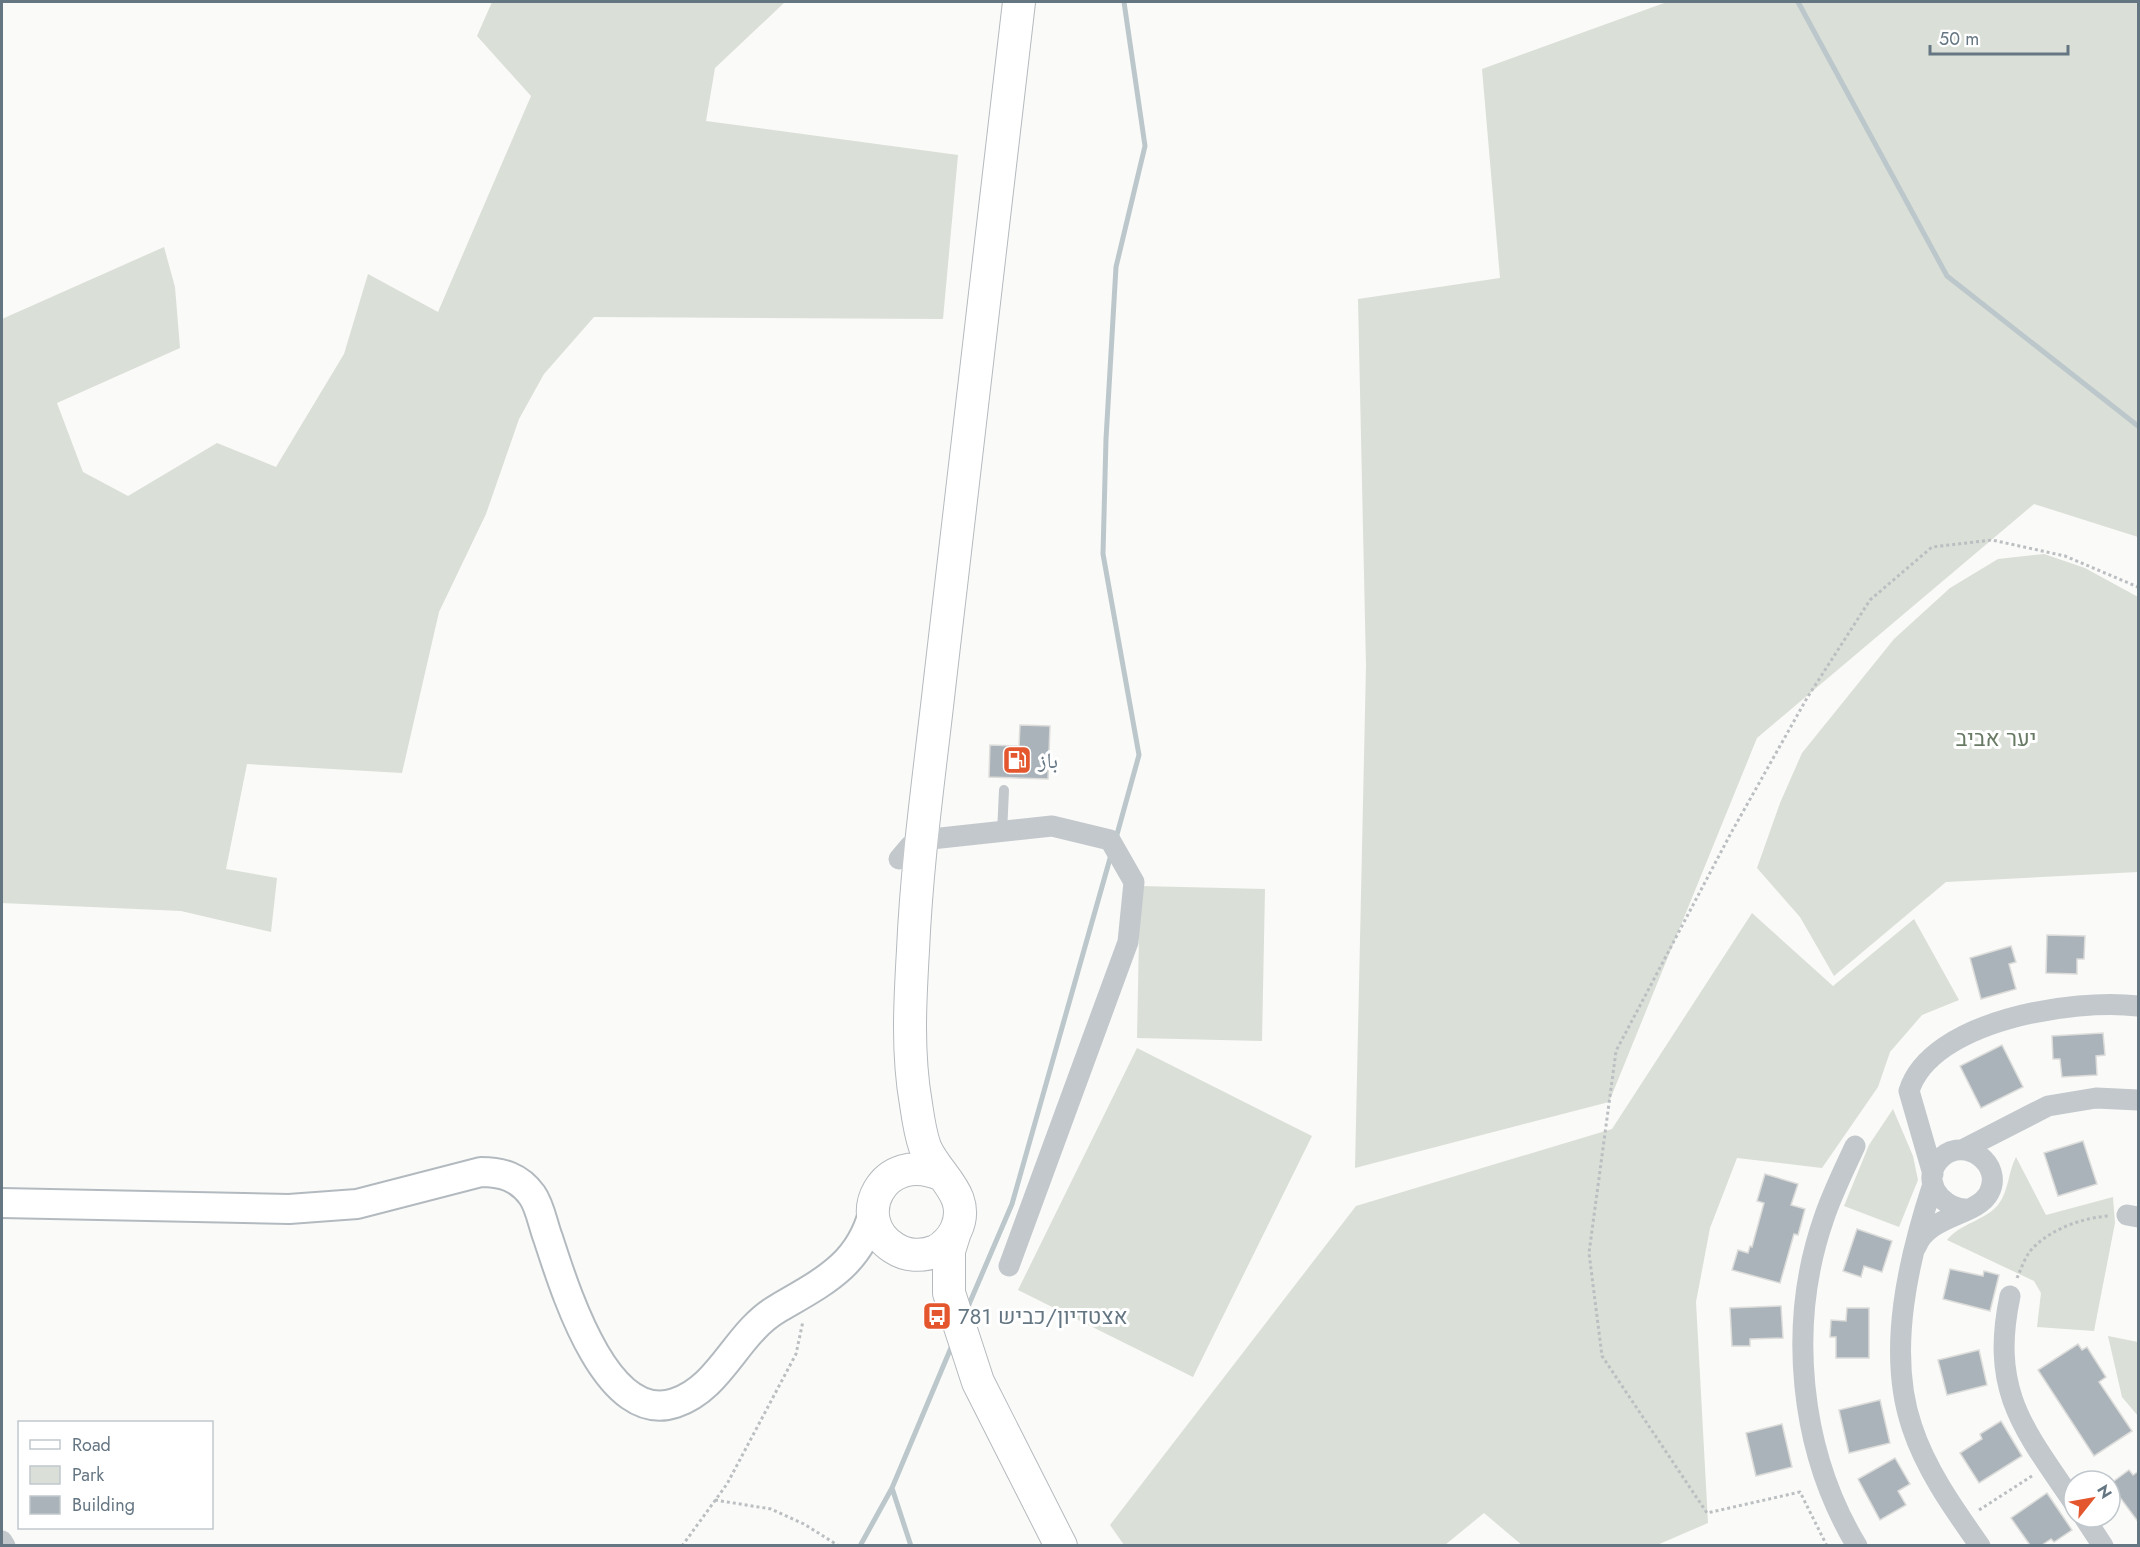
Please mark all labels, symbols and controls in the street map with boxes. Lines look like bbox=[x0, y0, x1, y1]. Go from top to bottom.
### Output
scale bar bbox=[1930, 18, 2068, 56]
text: 50 m bbox=[1939, 26, 1979, 52]
park label: יער אביב bbox=[1956, 722, 2036, 754]
fuel station icon: باز bbox=[1001, 744, 1033, 776]
place label: باز bbox=[1037, 744, 1058, 776]
bus stop icon: אצטדיון/כביש 781 bbox=[921, 1300, 953, 1332]
place label: אצטדיון/כביש 781 bbox=[958, 1300, 1128, 1332]
legend bbox=[18, 1421, 213, 1529]
text: Road bbox=[72, 1432, 111, 1458]
text: Park bbox=[72, 1462, 104, 1488]
north arrow bbox=[2062, 1469, 2122, 1529]
text: N bbox=[2091, 1480, 2118, 1503]
text: Building bbox=[72, 1492, 135, 1518]

